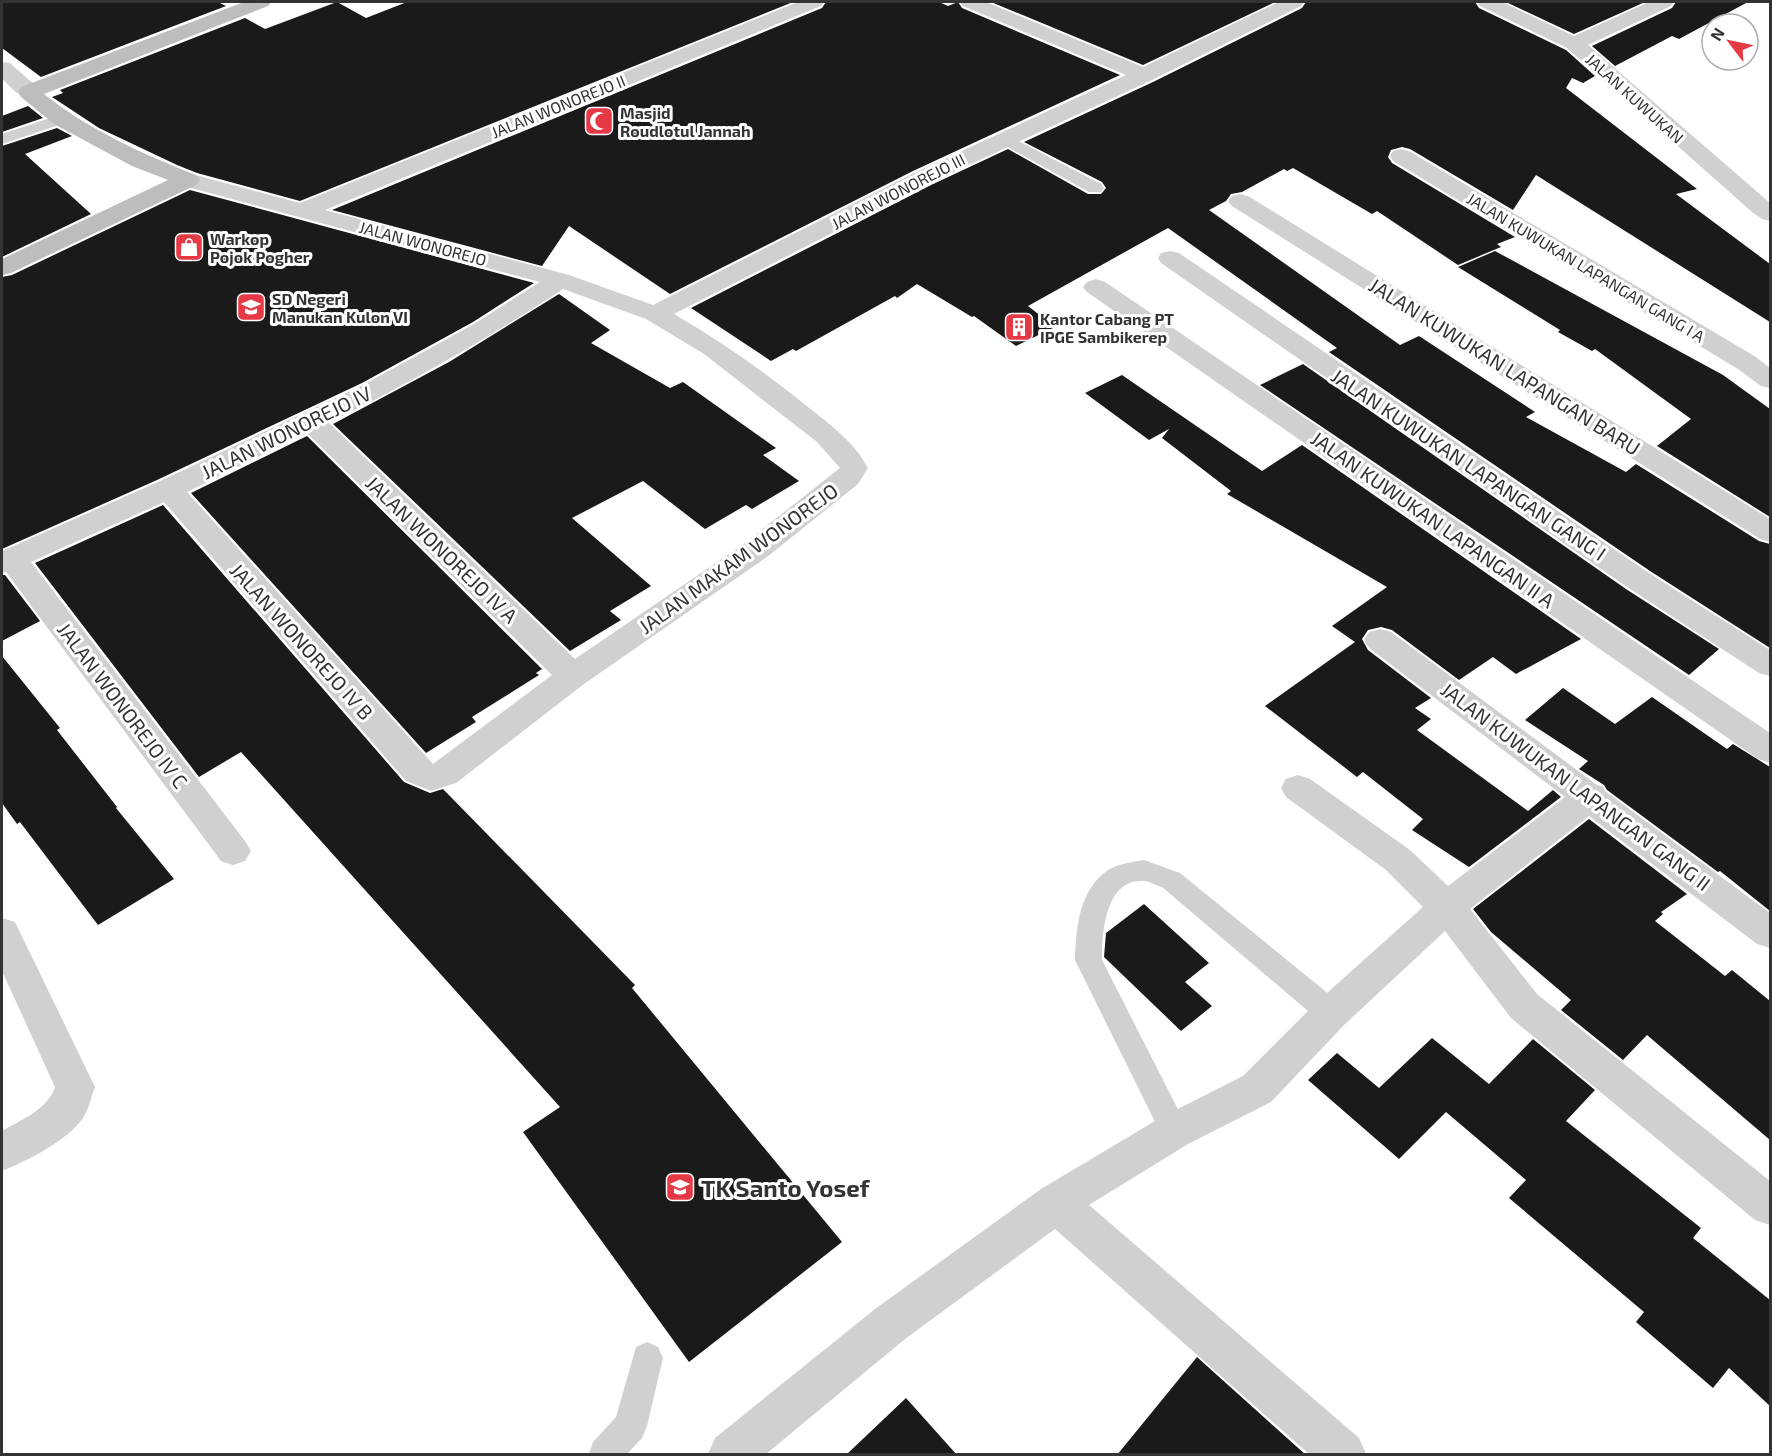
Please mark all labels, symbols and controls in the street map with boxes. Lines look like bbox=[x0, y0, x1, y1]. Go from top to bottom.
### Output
north arrow bbox=[1700, 12, 1760, 72]
text: N bbox=[1706, 24, 1728, 44]
street label: JALAN KUWUKAN bbox=[1582, 49, 1688, 147]
street label: JALAN WONOREJO II bbox=[488, 70, 628, 142]
place label: Masjid Roudlotul Jannah bbox=[620, 103, 751, 140]
mosque icon: Masjid Roudlotul Jannah bbox=[583, 105, 615, 137]
street label: JALAN WONOREJO III bbox=[828, 149, 968, 233]
street label: JALAN KUWUKAN LAPANGAN GANG I A bbox=[1464, 188, 1708, 346]
street label: JALAN WONOREJO bbox=[357, 217, 489, 269]
place label: Warkop Pojok Pogher bbox=[210, 229, 310, 266]
shop icon: Warkop Pojok Pogher bbox=[173, 231, 205, 263]
street label: JALAN KUWUKAN LAPANGAN BARU bbox=[1365, 272, 1645, 460]
place label: SD Negeri Manukan Kulon VI bbox=[272, 289, 408, 326]
school or university icon: SD Negeri Manukan Kulon VI bbox=[235, 291, 267, 323]
place label: Kantor Cabang PT IPGE Sambikerep bbox=[1040, 309, 1174, 346]
building icon: Kantor Cabang PT IPGE Sambikerep bbox=[1003, 311, 1035, 343]
street label: JALAN KUWUKAN LAPANGAN GANG I bbox=[1327, 363, 1611, 565]
street label: JALAN WONOREJO IV bbox=[197, 381, 375, 483]
street label: JALAN KUWUKAN LAPANGAN II A bbox=[1307, 426, 1560, 613]
street label: JALAN WONOREJO IV A bbox=[361, 470, 523, 628]
street label: JALAN MAKAM WONOREJO bbox=[634, 478, 842, 638]
street label: JALAN WONOREJO IV B bbox=[225, 558, 379, 724]
street label: JALAN WONOREJO IV C bbox=[53, 618, 193, 792]
street label: JALAN KUWUKAN LAPANGAN GANG II bbox=[1436, 677, 1716, 895]
school or university icon: TK Santo Yosef bbox=[664, 1171, 696, 1203]
place label: TK Santo Yosef bbox=[701, 1173, 871, 1202]

